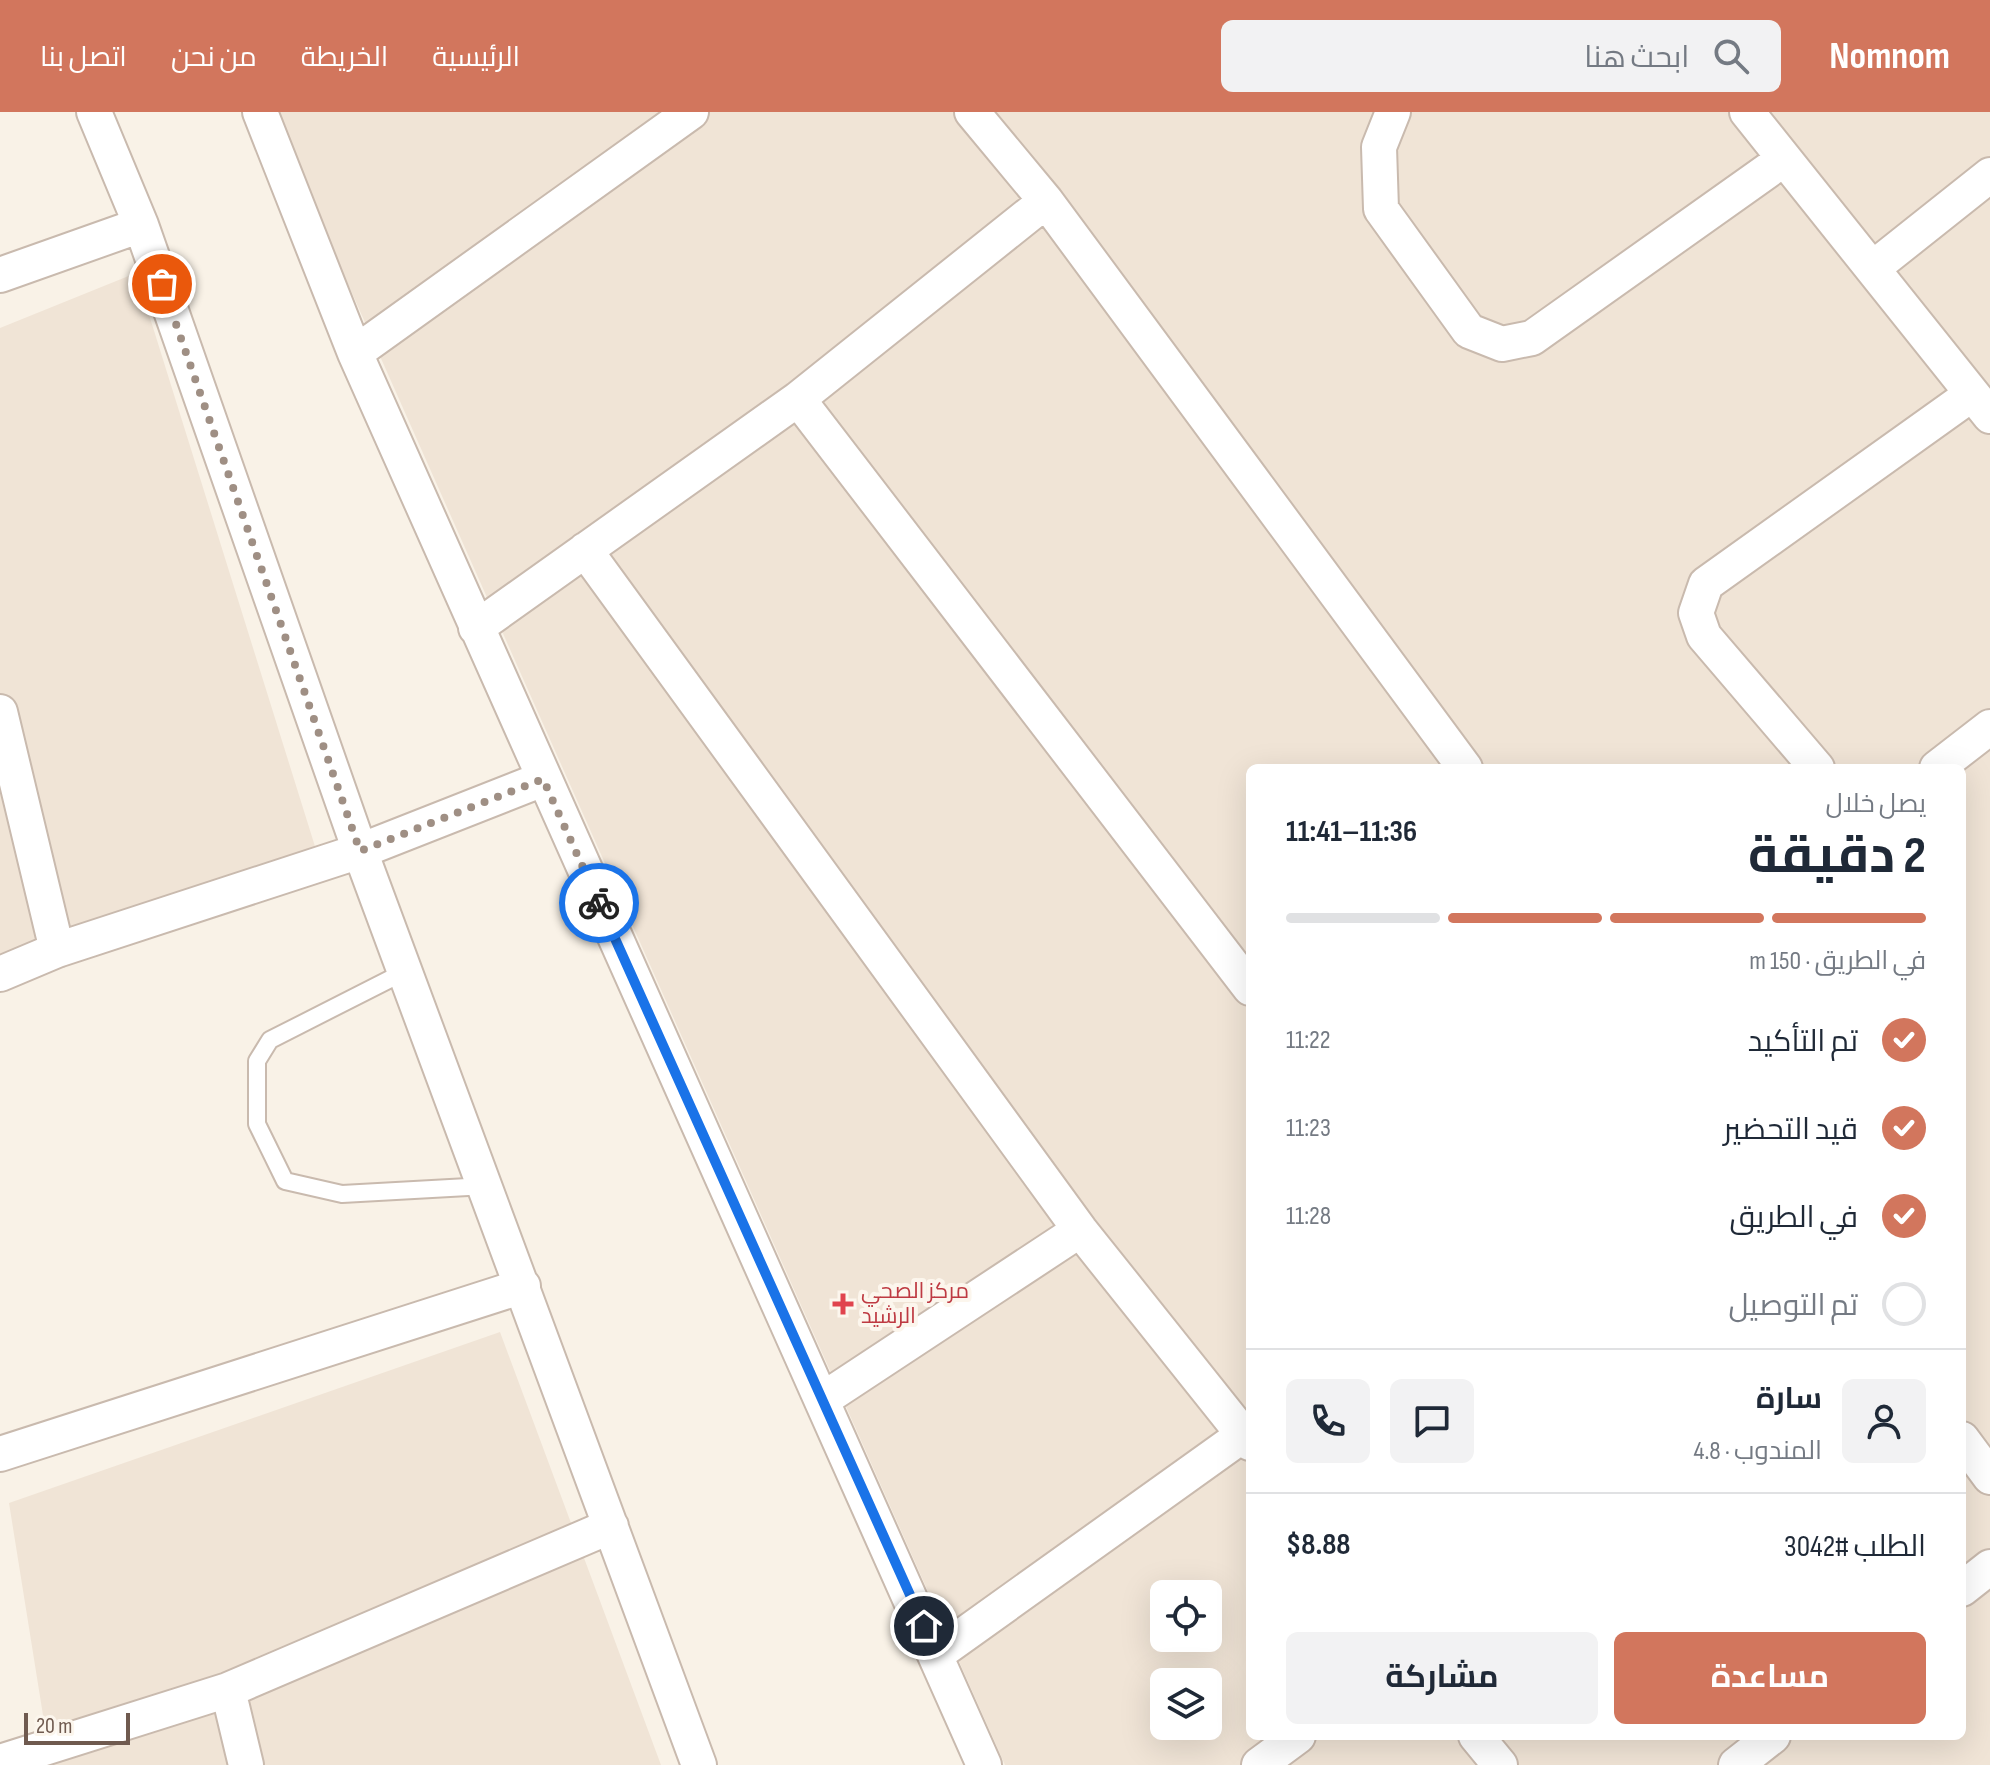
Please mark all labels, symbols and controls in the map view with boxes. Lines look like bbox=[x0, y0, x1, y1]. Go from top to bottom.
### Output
search box bbox=[1221, 20, 1781, 92]
icon: search bbox=[1709, 34, 1753, 78]
text: Nomnom bbox=[1829, 34, 1950, 79]
text: ابحث هنا bbox=[1584, 40, 1689, 76]
text: اتصل بنا bbox=[40, 41, 127, 74]
text: من نحن bbox=[171, 41, 257, 74]
text: الخريطة bbox=[301, 41, 388, 74]
text: الرئيسية bbox=[432, 41, 520, 74]
pin bbox=[128, 250, 196, 318]
icon: bag bbox=[140, 262, 184, 306]
text: يصل خلال bbox=[1825, 789, 1926, 820]
text: 11:36–11:41 bbox=[1286, 814, 1417, 850]
text: 2 دقيقة bbox=[1748, 825, 1926, 888]
courier bbox=[559, 863, 639, 943]
icon: bike bbox=[577, 881, 621, 925]
text: في الطريق · 150 m bbox=[1749, 946, 1926, 977]
icon: check bbox=[1882, 1018, 1926, 1062]
text: تم التأكيد bbox=[1748, 1024, 1858, 1060]
text: 11:22 bbox=[1286, 1025, 1331, 1056]
icon: check bbox=[1882, 1106, 1926, 1150]
text: قيد التحضير bbox=[1724, 1112, 1858, 1148]
text: 11:23 bbox=[1286, 1113, 1331, 1144]
icon: check bbox=[1882, 1194, 1926, 1238]
text: في الطريق bbox=[1729, 1200, 1858, 1236]
text: 11:28 bbox=[1286, 1201, 1331, 1232]
place label: مركز الصحي الرشيد bbox=[861, 1278, 969, 1330]
text: تم التوصيل bbox=[1729, 1288, 1858, 1324]
marker: مركز الصحي الرشيد bbox=[832, 1293, 854, 1315]
button: phone bbox=[1286, 1379, 1370, 1463]
button: chat bbox=[1390, 1379, 1474, 1463]
button: person bbox=[1842, 1379, 1926, 1463]
text: سارة bbox=[1756, 1381, 1822, 1417]
text: المندوب · 4.8 bbox=[1694, 1436, 1822, 1467]
text: $8.88 bbox=[1286, 1527, 1351, 1563]
text: الطلب #3042 bbox=[1784, 1529, 1926, 1565]
map controls bbox=[1150, 1580, 1222, 1740]
button: locate bbox=[1150, 1580, 1222, 1652]
pin bbox=[890, 1592, 958, 1660]
icon: home bbox=[902, 1604, 946, 1648]
button: مشاركة bbox=[1286, 1632, 1598, 1724]
button: مساعدة bbox=[1614, 1632, 1926, 1724]
button: layers bbox=[1150, 1668, 1222, 1740]
scale bar bbox=[24, 1709, 130, 1745]
text: 20 m bbox=[36, 1713, 73, 1740]

